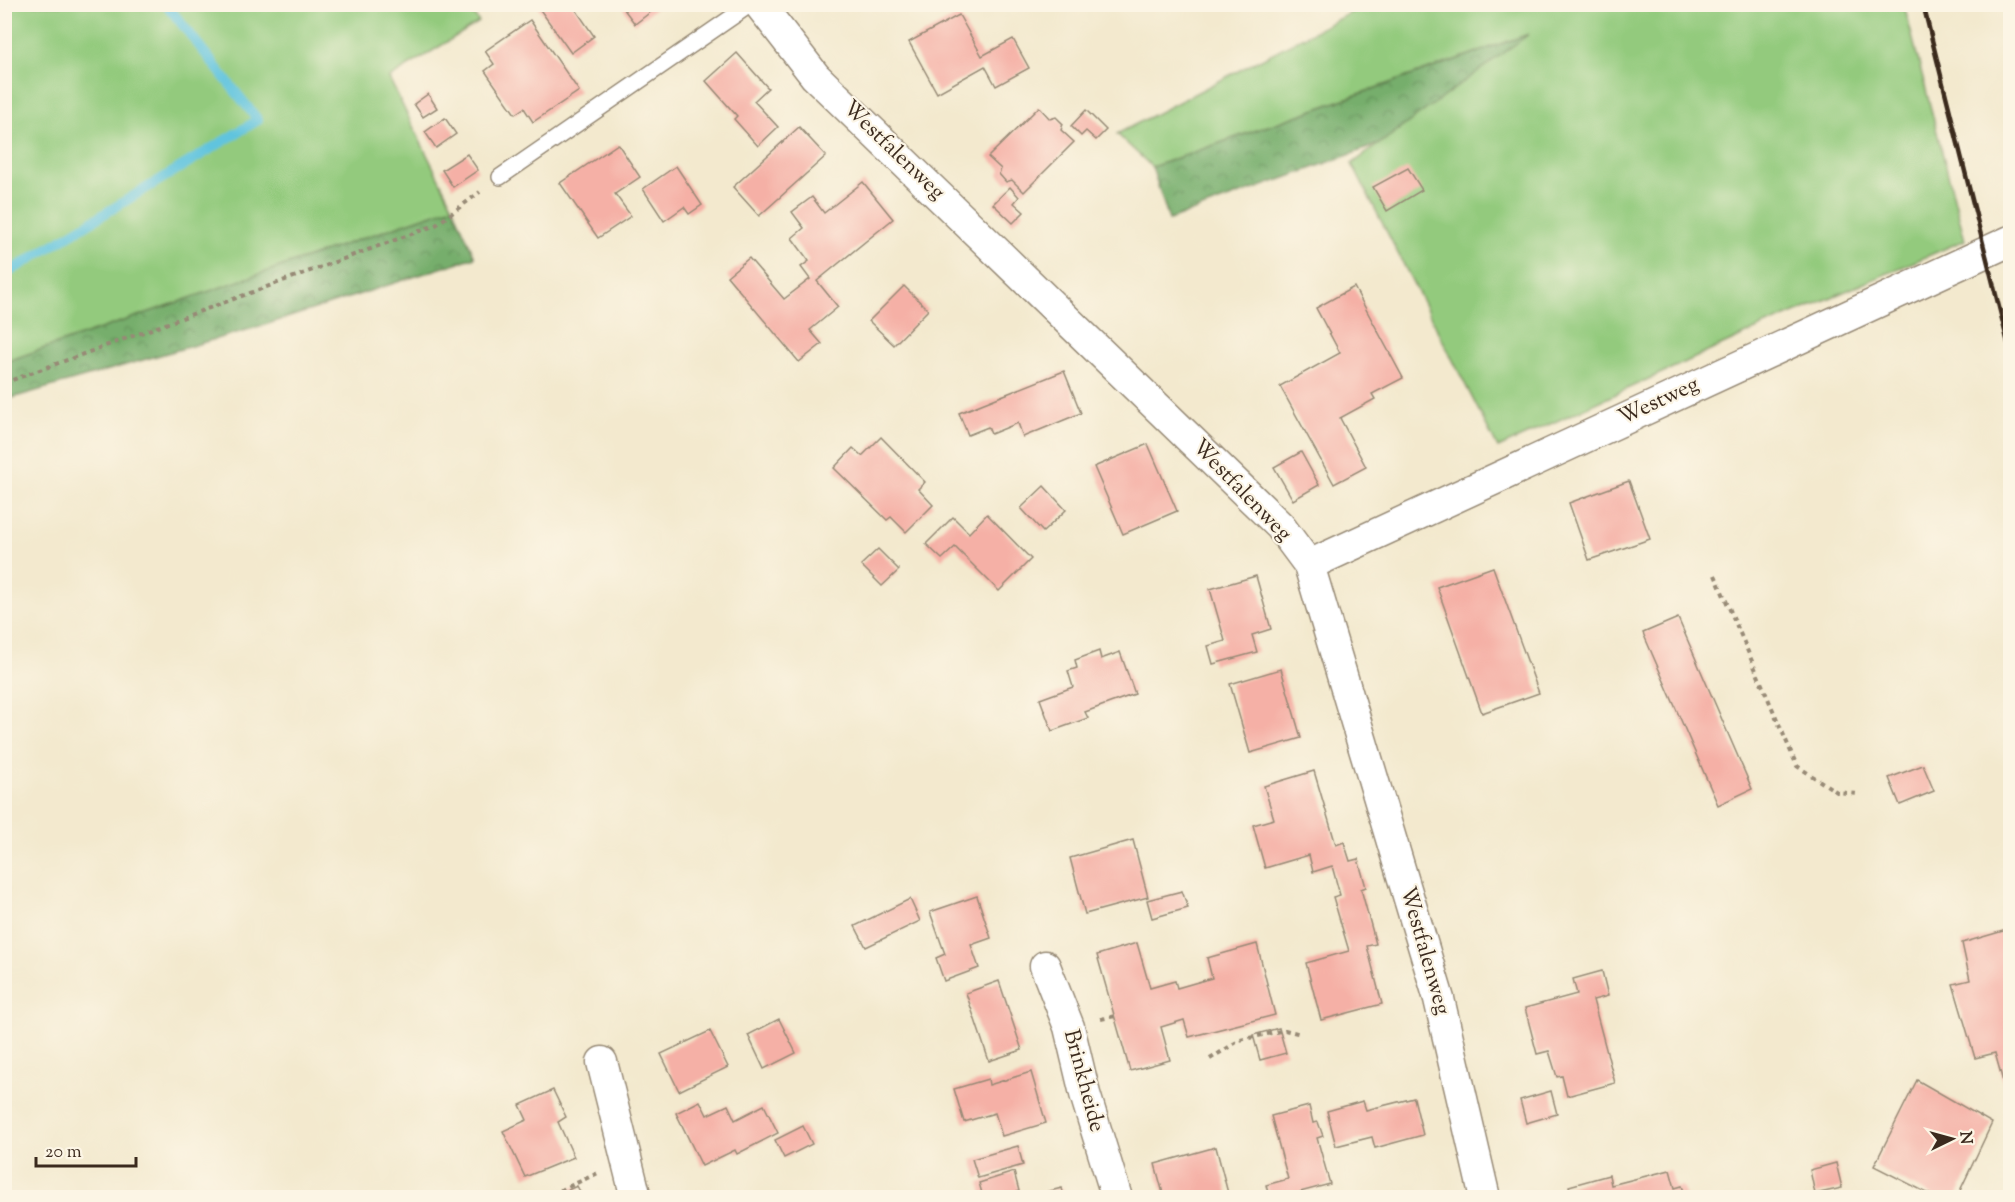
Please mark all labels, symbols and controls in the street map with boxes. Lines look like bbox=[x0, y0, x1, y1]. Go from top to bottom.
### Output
street label: Westfalenweg bbox=[834, 94, 952, 208]
street label: Westweg bbox=[1613, 369, 1705, 435]
street label: Westfalenweg bbox=[1184, 432, 1298, 550]
street label: Westfalenweg bbox=[1390, 883, 1458, 1019]
street label: Brinkheide bbox=[1054, 1026, 1112, 1136]
north arrow bbox=[1922, 1109, 1982, 1169]
scale bar bbox=[36, 1130, 136, 1168]
text: N bbox=[1952, 1131, 1976, 1145]
text: 20 m bbox=[45, 1140, 82, 1166]

